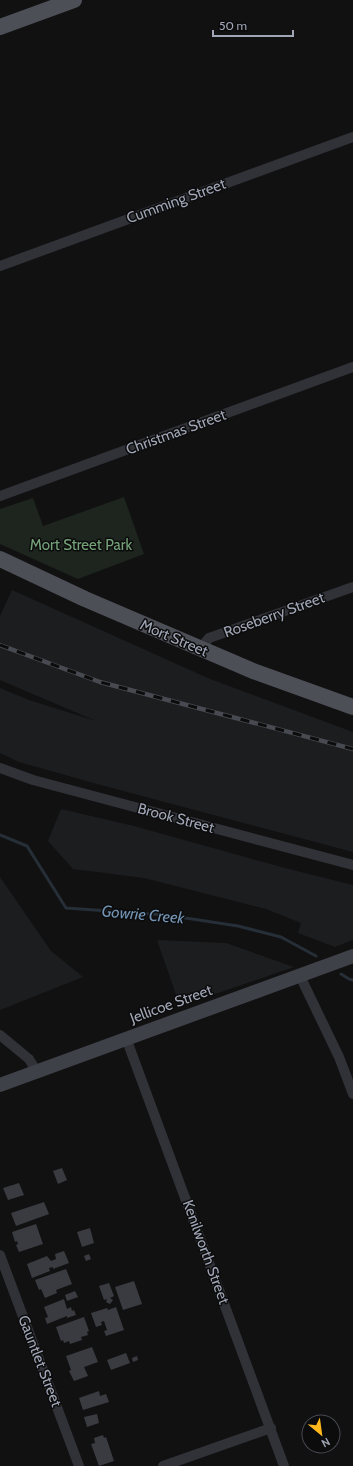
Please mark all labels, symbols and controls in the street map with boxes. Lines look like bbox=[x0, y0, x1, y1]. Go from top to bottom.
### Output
scale bar bbox=[213, 12, 293, 38]
text: 50 m bbox=[219, 18, 247, 33]
street label: Cumming Street bbox=[124, 175, 228, 227]
street label: Christmas Street bbox=[124, 406, 228, 458]
park label: Mort Street Park bbox=[30, 536, 132, 554]
street label: Roseberry Street bbox=[221, 588, 327, 642]
street label: Mort Street bbox=[137, 616, 211, 660]
street label: Brook Street bbox=[136, 799, 216, 837]
water label: Gowrie Creek bbox=[101, 901, 186, 928]
street label: Jellicoe Street bbox=[127, 981, 215, 1028]
street label: Kenilworth Street bbox=[179, 1197, 233, 1307]
street label: Gauntlet Street bbox=[14, 1313, 66, 1409]
north arrow bbox=[301, 1414, 341, 1454]
text: N bbox=[319, 1435, 333, 1451]

